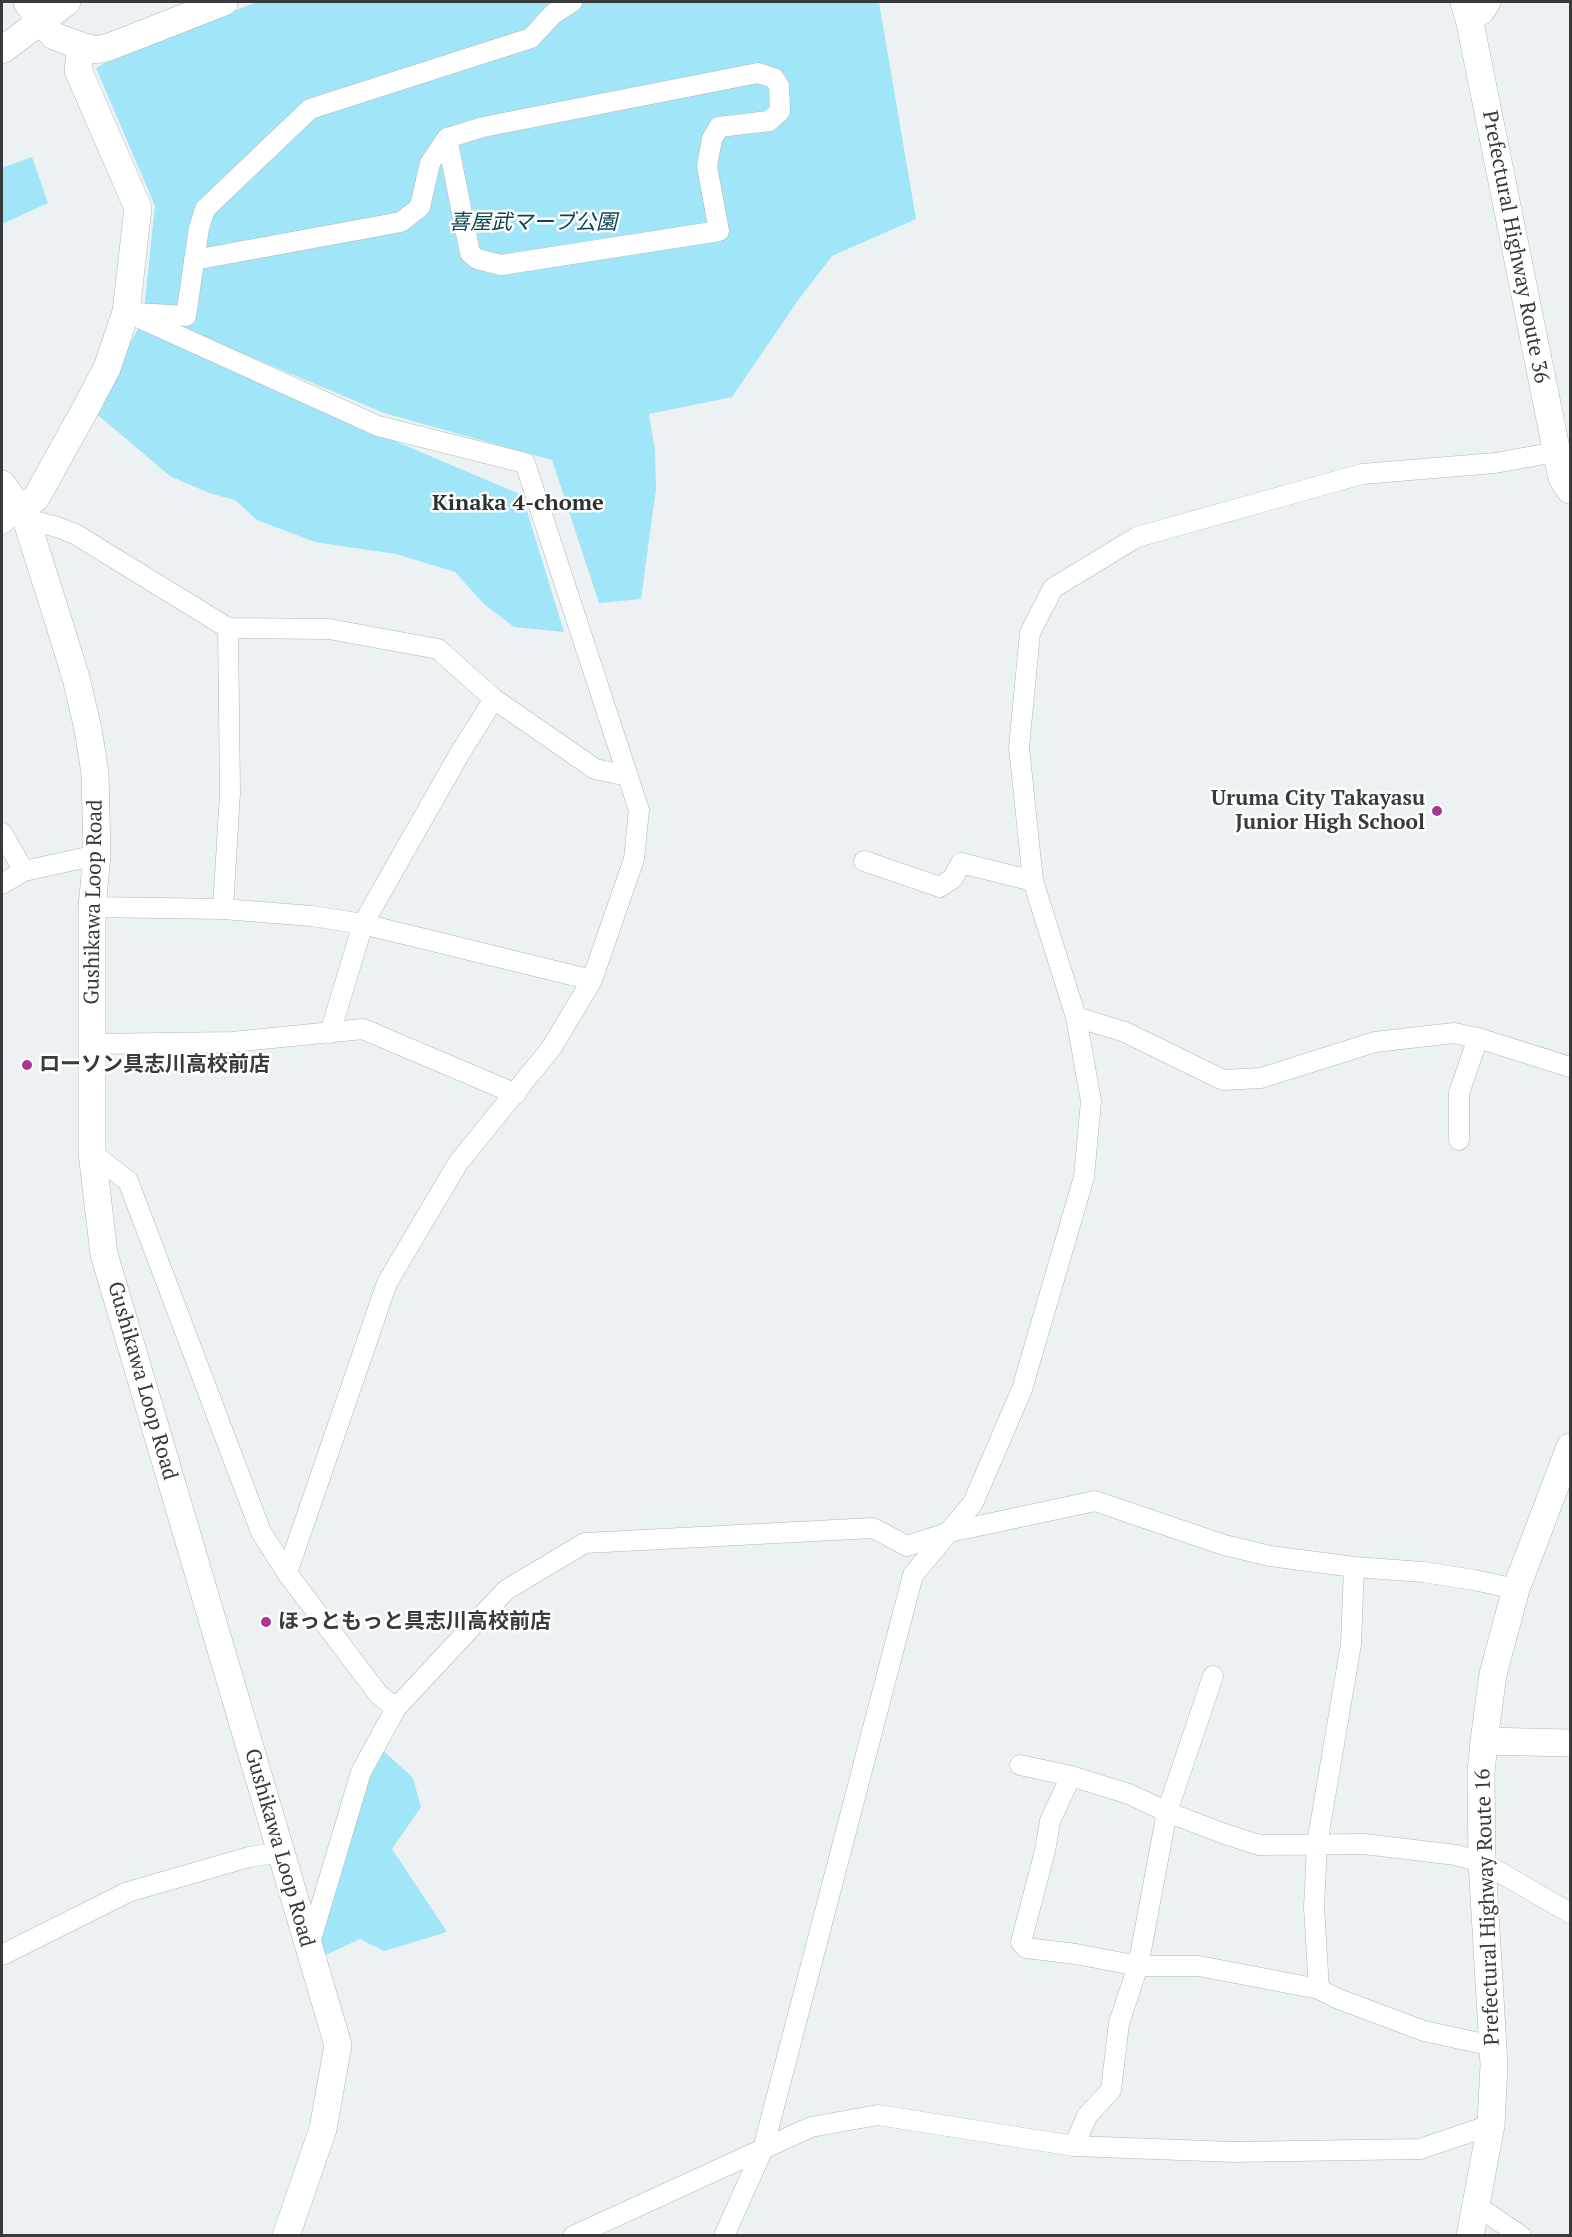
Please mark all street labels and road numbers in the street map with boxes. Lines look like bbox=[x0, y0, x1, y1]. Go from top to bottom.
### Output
street label: Prefectural Highway Route 36 bbox=[1476, 109, 1554, 385]
street label: Gushikawa Loop Road bbox=[80, 799, 108, 1005]
street label: Gushikawa Loop Road bbox=[102, 1279, 182, 1483]
street label: Gushikawa Loop Road bbox=[239, 1746, 319, 1950]
street label: Prefectural Highway Route 16 bbox=[1471, 1768, 1505, 2046]

